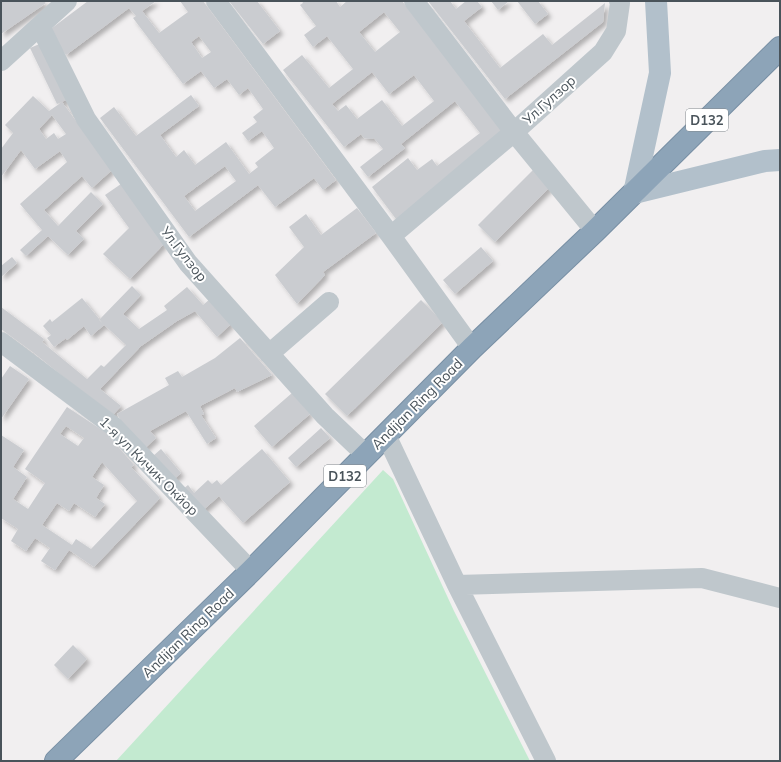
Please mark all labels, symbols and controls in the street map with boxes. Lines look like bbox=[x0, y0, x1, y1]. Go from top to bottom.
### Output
street label: Ул.Гулзор bbox=[518, 71, 579, 129]
road number: D132 bbox=[686, 109, 728, 131]
street label: Ул.Гулзор bbox=[156, 222, 211, 285]
street label: Andijan Ring Road bbox=[368, 355, 466, 453]
street label: 1-я ул Кичик Окйор bbox=[96, 413, 202, 519]
road number: D132 bbox=[324, 465, 366, 487]
street label: Andijan Ring Road bbox=[138, 584, 238, 682]

